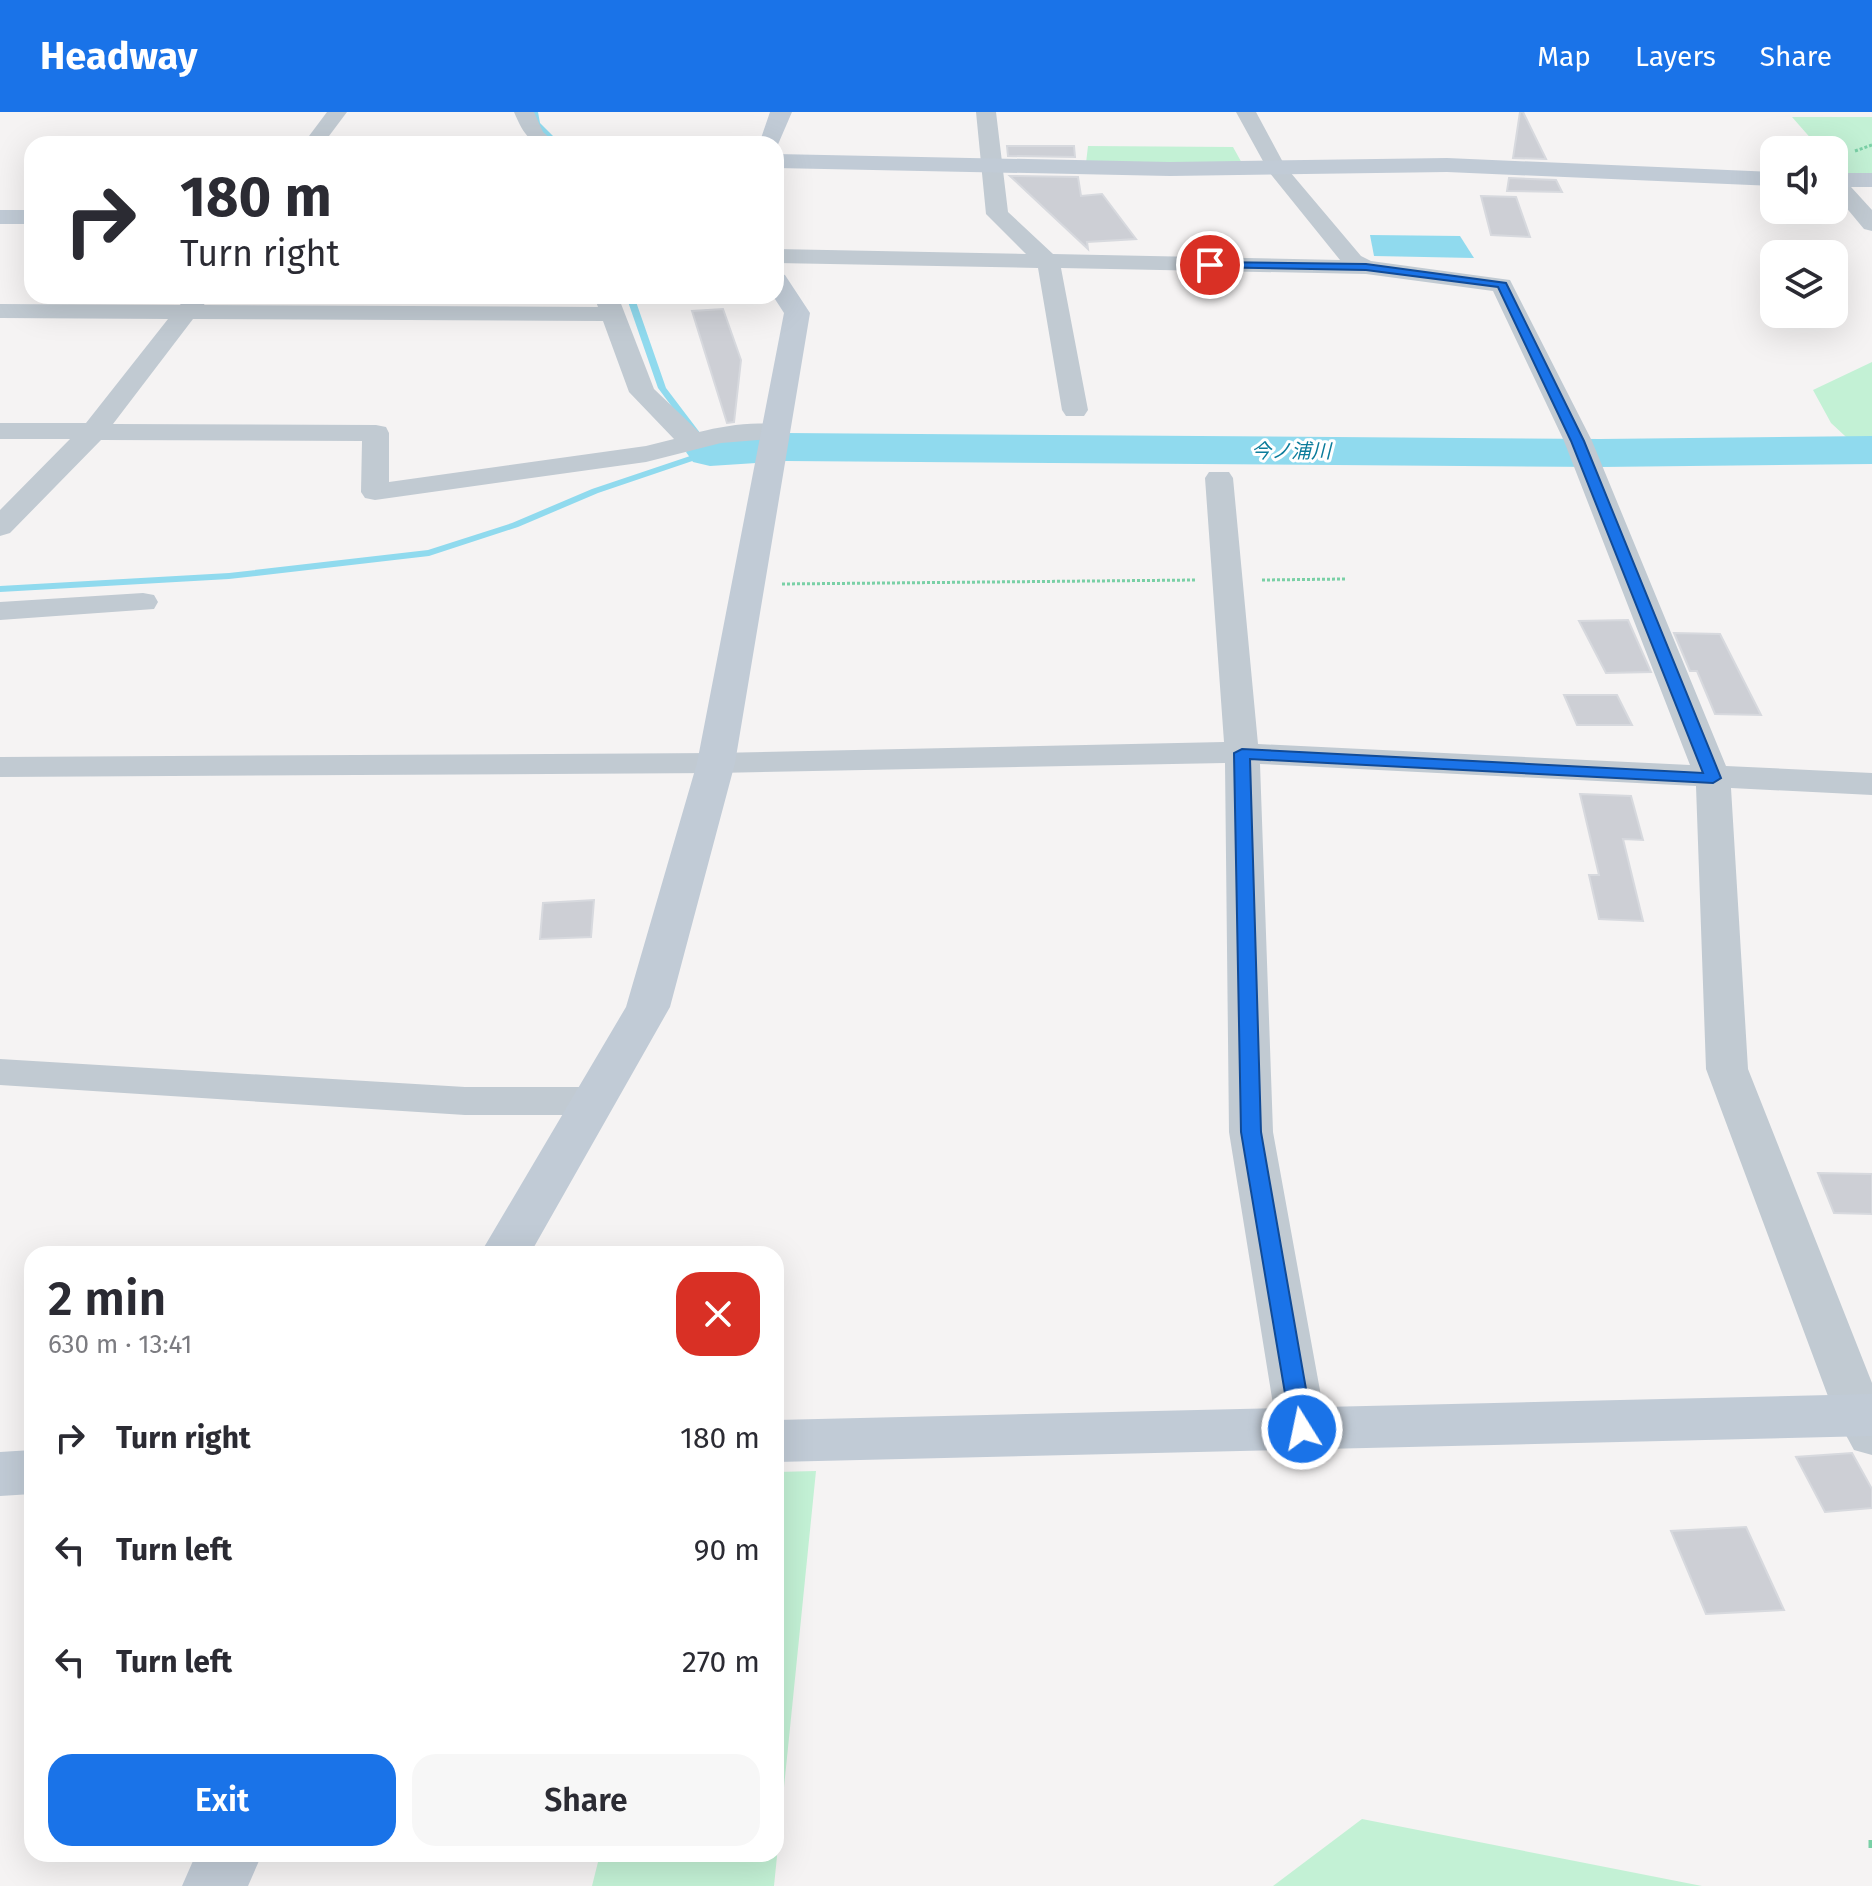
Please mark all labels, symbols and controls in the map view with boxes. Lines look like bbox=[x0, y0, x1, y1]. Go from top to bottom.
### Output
text: Headway bbox=[40, 33, 197, 79]
text: Map bbox=[1537, 40, 1591, 73]
text: Layers bbox=[1635, 40, 1716, 73]
text: Share bbox=[1760, 40, 1832, 73]
map controls bbox=[1760, 136, 1848, 328]
button: sound bbox=[1760, 136, 1848, 224]
text: 180 m bbox=[180, 164, 332, 231]
icon: right bbox=[48, 168, 152, 272]
pin bbox=[1176, 231, 1244, 299]
text: Turn right bbox=[180, 232, 340, 276]
button: layers bbox=[1760, 240, 1848, 328]
icon: arrive bbox=[1188, 243, 1232, 287]
water label: 今ノ浦川 bbox=[1251, 439, 1333, 463]
text: 2 min bbox=[48, 1270, 166, 1328]
button: close bbox=[676, 1272, 760, 1356]
text: 630 m · 13:41 bbox=[48, 1329, 192, 1360]
position arrow bbox=[1260, 1387, 1344, 1471]
icon: right bbox=[48, 1416, 92, 1460]
text: Turn right bbox=[116, 1420, 251, 1456]
text: 180 m bbox=[680, 1420, 760, 1456]
icon: left bbox=[48, 1528, 92, 1572]
text: Turn left bbox=[116, 1532, 232, 1568]
text: 90 m bbox=[694, 1532, 760, 1568]
icon: left bbox=[48, 1640, 92, 1684]
text: Turn left bbox=[116, 1644, 232, 1680]
text: 270 m bbox=[682, 1644, 760, 1680]
button: Exit bbox=[48, 1754, 396, 1846]
button: Share bbox=[412, 1754, 760, 1846]

